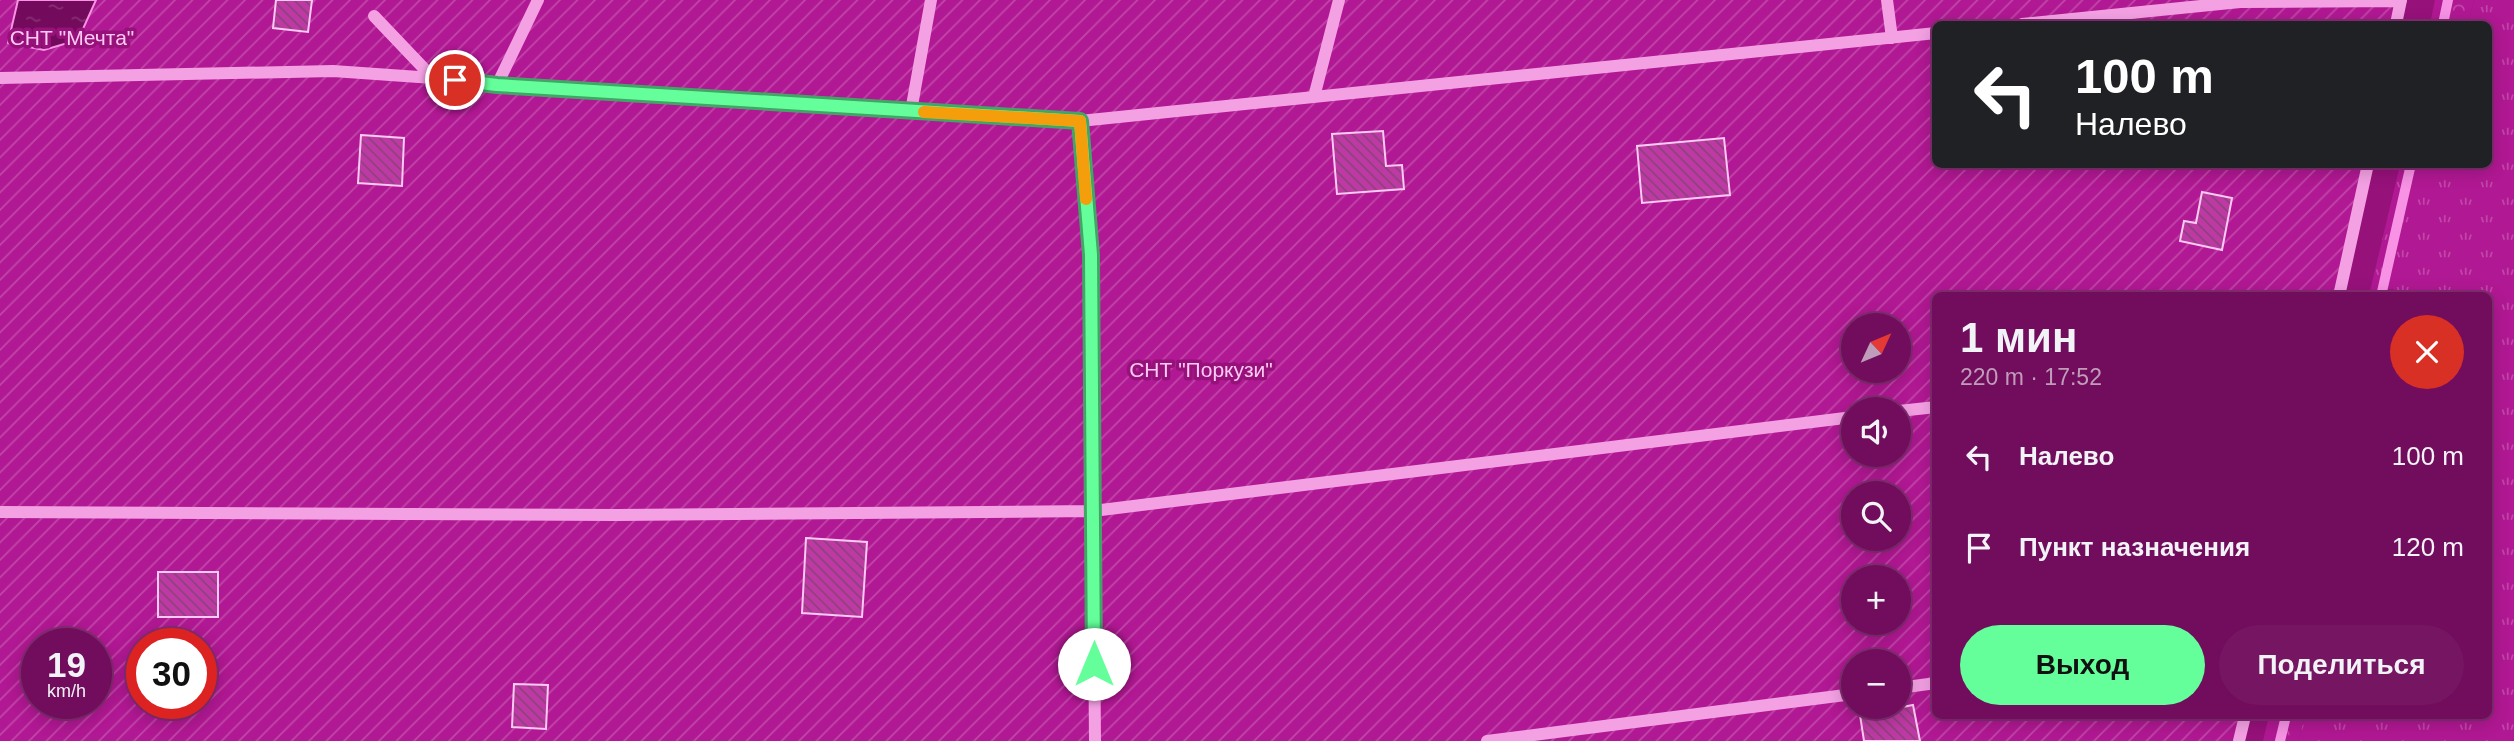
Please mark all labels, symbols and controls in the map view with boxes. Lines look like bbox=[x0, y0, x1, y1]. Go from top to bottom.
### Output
park label: СНТ "Мечта" bbox=[10, 26, 134, 49]
icon: left bbox=[1960, 49, 2051, 140]
text: 100 m bbox=[2075, 49, 2214, 103]
pin bbox=[425, 50, 485, 110]
icon: arrive bbox=[436, 61, 474, 99]
text: Налево bbox=[2075, 106, 2187, 142]
north arrow bbox=[1841, 313, 1911, 383]
map controls bbox=[1841, 313, 1911, 719]
text: 1 мин bbox=[1960, 314, 2077, 361]
button: close bbox=[2390, 315, 2464, 389]
park label: СНТ "Поркузи" bbox=[1129, 358, 1273, 381]
text: 220 m · 17:52 bbox=[1960, 364, 2102, 390]
button: sound bbox=[1841, 397, 1911, 467]
icon: left bbox=[1960, 438, 1998, 476]
text: Налево bbox=[2019, 441, 2114, 471]
text: 100 m bbox=[2392, 441, 2464, 471]
button: search bbox=[1841, 481, 1911, 551]
icon: arrive bbox=[1960, 529, 1998, 567]
text: Пункт назначения bbox=[2019, 532, 2250, 562]
text: 120 m bbox=[2392, 532, 2464, 562]
button: + bbox=[1841, 565, 1911, 635]
button: Выход bbox=[1960, 625, 2205, 705]
button: Поделиться bbox=[2219, 625, 2464, 705]
position arrow bbox=[1057, 627, 1131, 701]
speed limit sign: 30 bbox=[126, 628, 217, 719]
text: 19 bbox=[47, 645, 86, 684]
button: − bbox=[1841, 649, 1911, 719]
text: km/h bbox=[47, 681, 86, 701]

